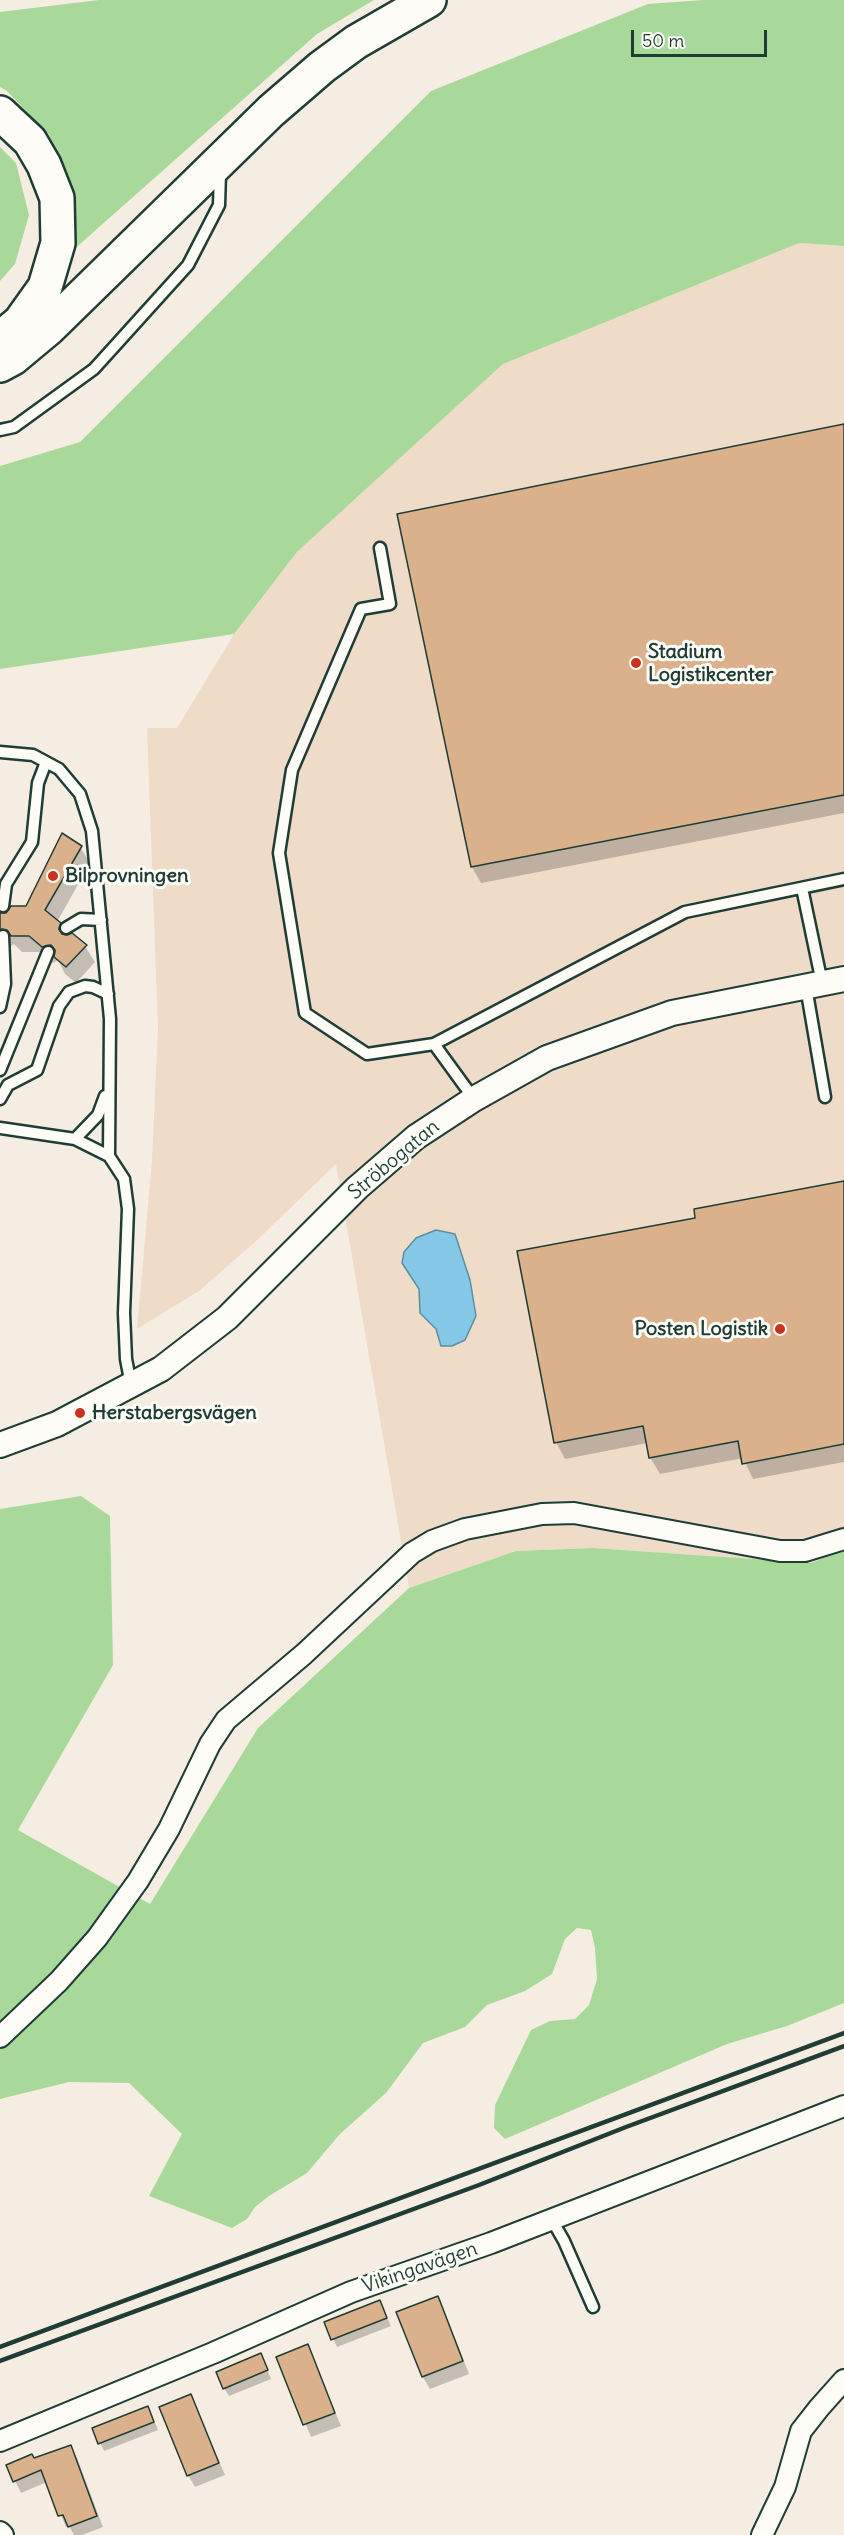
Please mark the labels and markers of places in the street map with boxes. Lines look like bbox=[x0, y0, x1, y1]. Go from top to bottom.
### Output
place label: Stadium Logistikcenter bbox=[648, 640, 773, 687]
marker: Stadium Logistikcenter bbox=[629, 656, 643, 670]
place label: Bilprovningen bbox=[65, 864, 189, 888]
marker: Bilprovningen bbox=[46, 869, 60, 883]
place label: Posten Logistik bbox=[634, 1317, 768, 1341]
marker: Posten Logistik bbox=[773, 1322, 787, 1336]
place label: Herstabergsvägen bbox=[92, 1401, 257, 1425]
marker: Herstabergsvägen bbox=[73, 1406, 87, 1420]

